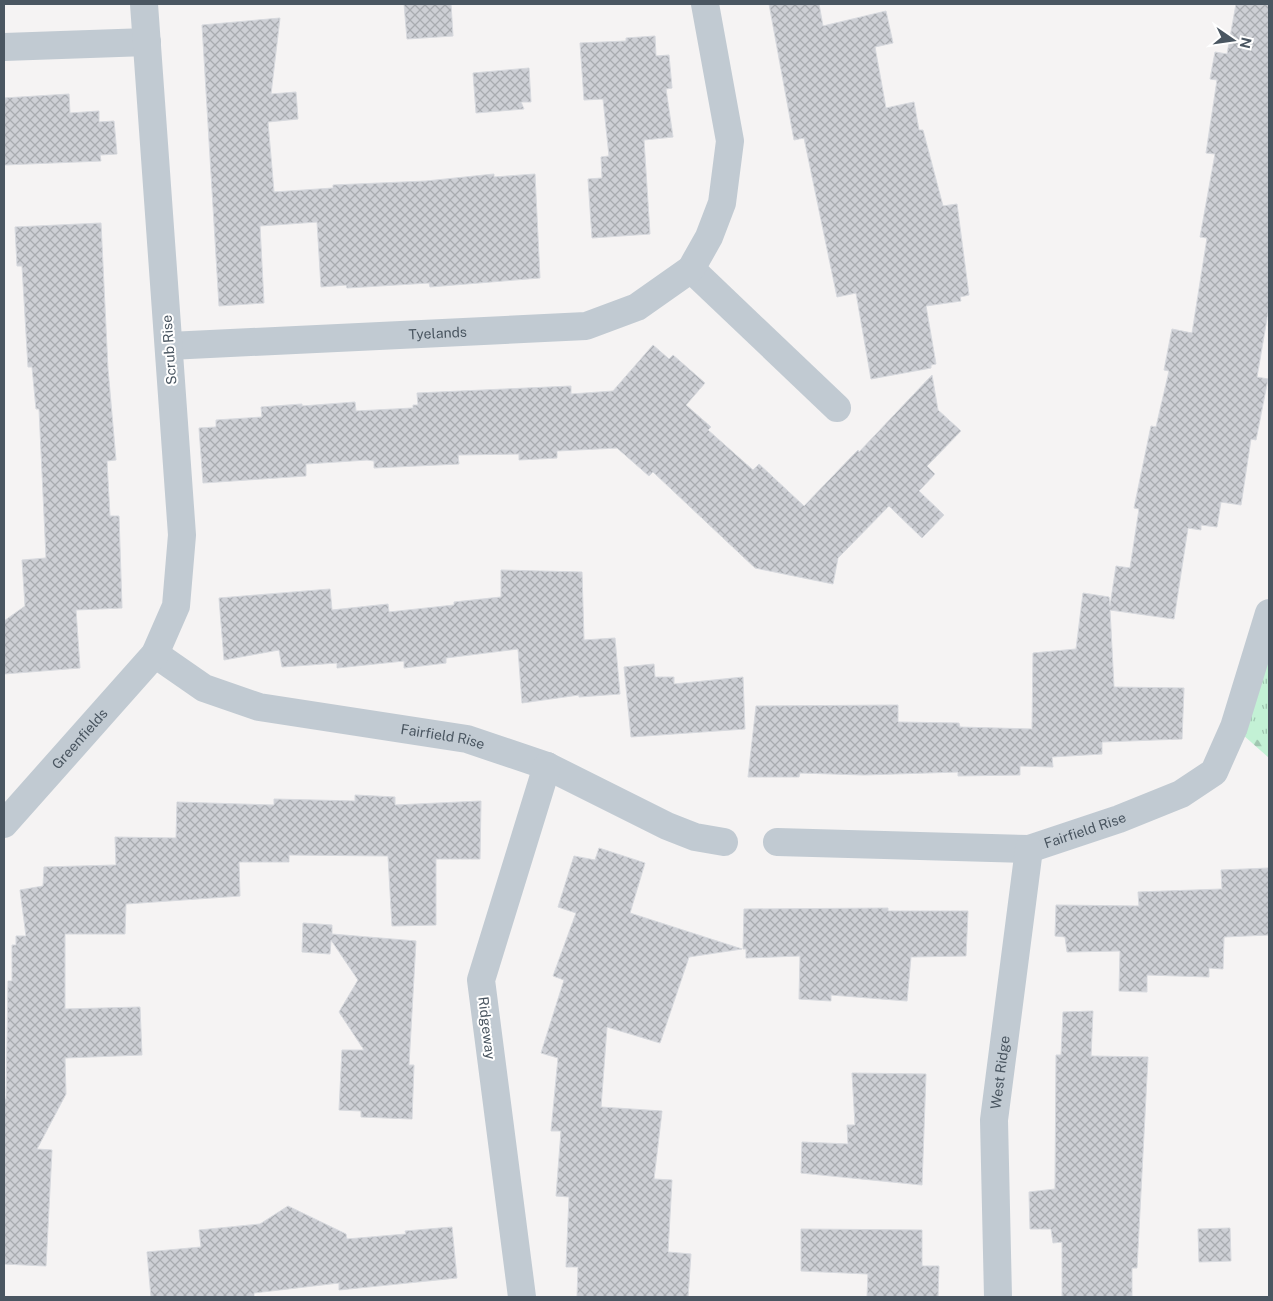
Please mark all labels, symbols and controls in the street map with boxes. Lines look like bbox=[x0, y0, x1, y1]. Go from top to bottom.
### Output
north arrow bbox=[1208, 15, 1258, 65]
text: N bbox=[1237, 36, 1255, 50]
street label: Scrub Rise bbox=[159, 314, 179, 386]
street label: Tyelands bbox=[408, 324, 467, 343]
street label: Greenfields bbox=[49, 705, 111, 772]
street label: Fairfield Rise bbox=[400, 721, 487, 752]
street label: Fairfield Rise bbox=[1042, 809, 1128, 851]
street label: Ridgeway bbox=[475, 996, 499, 1061]
street label: West Ridge bbox=[987, 1035, 1013, 1110]

